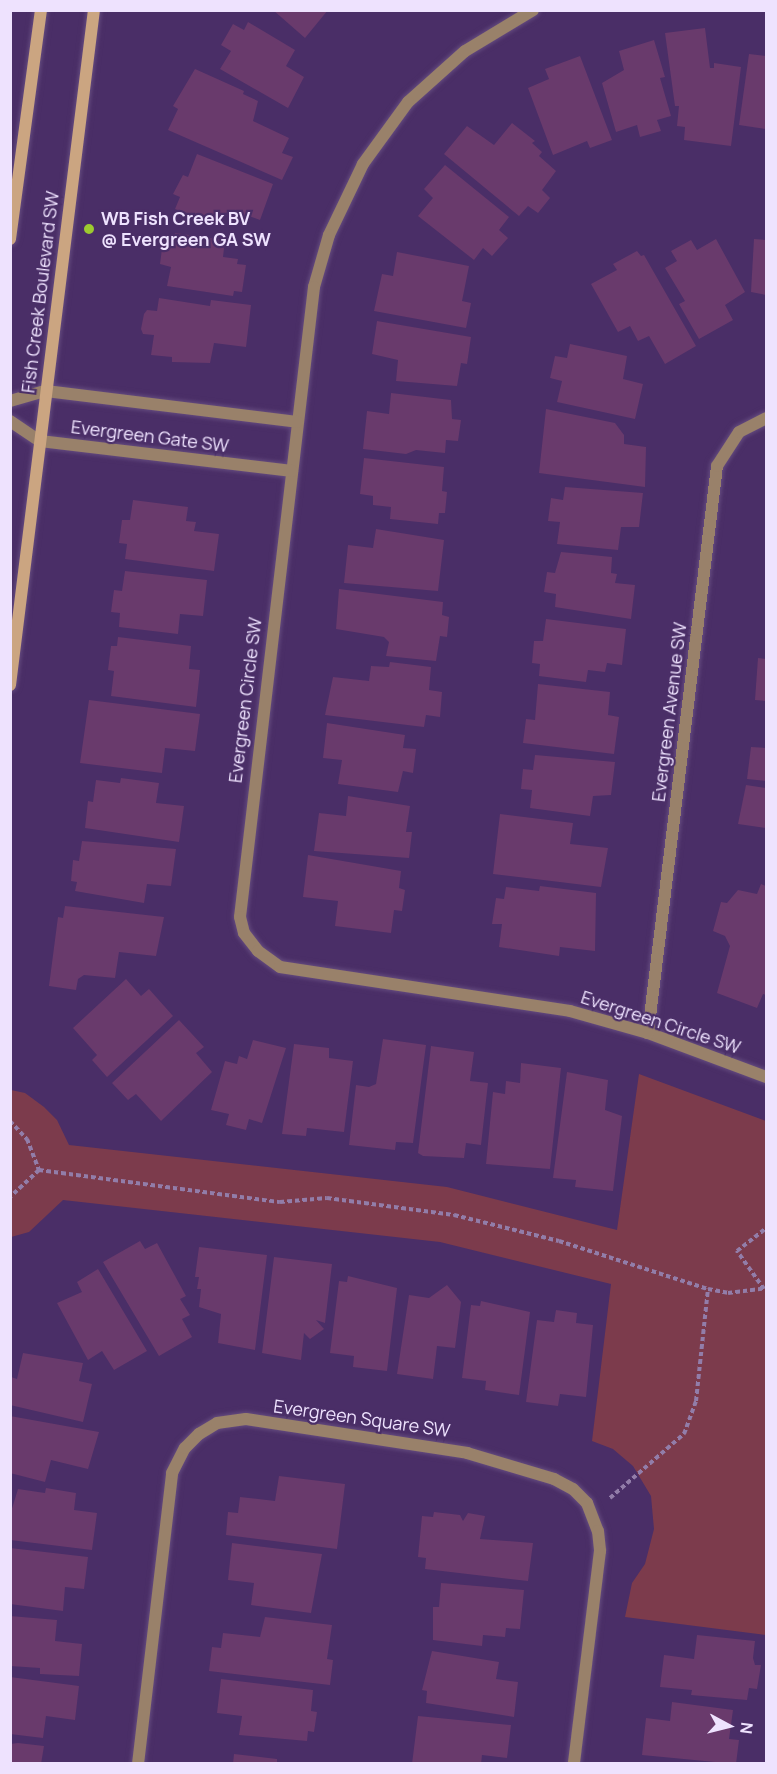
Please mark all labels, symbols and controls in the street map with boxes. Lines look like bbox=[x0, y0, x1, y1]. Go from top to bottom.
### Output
street label: Fish Creek Boulevard SW bbox=[17, 190, 63, 394]
place label: WB Fish Creek BV @ Evergreen GA SW bbox=[101, 208, 271, 250]
marker: WB Fish Creek BV @ Evergreen GA SW bbox=[82, 222, 96, 236]
street label: Evergreen Gate SW bbox=[70, 416, 230, 456]
street label: Evergreen Circle SW bbox=[224, 616, 266, 784]
street label: Evergreen Avenue SW bbox=[647, 621, 691, 803]
street label: Evergreen Circle SW bbox=[578, 986, 744, 1058]
street label: Evergreen Square SW bbox=[272, 1395, 452, 1441]
north arrow bbox=[699, 1696, 759, 1756]
text: N bbox=[735, 1721, 758, 1735]

